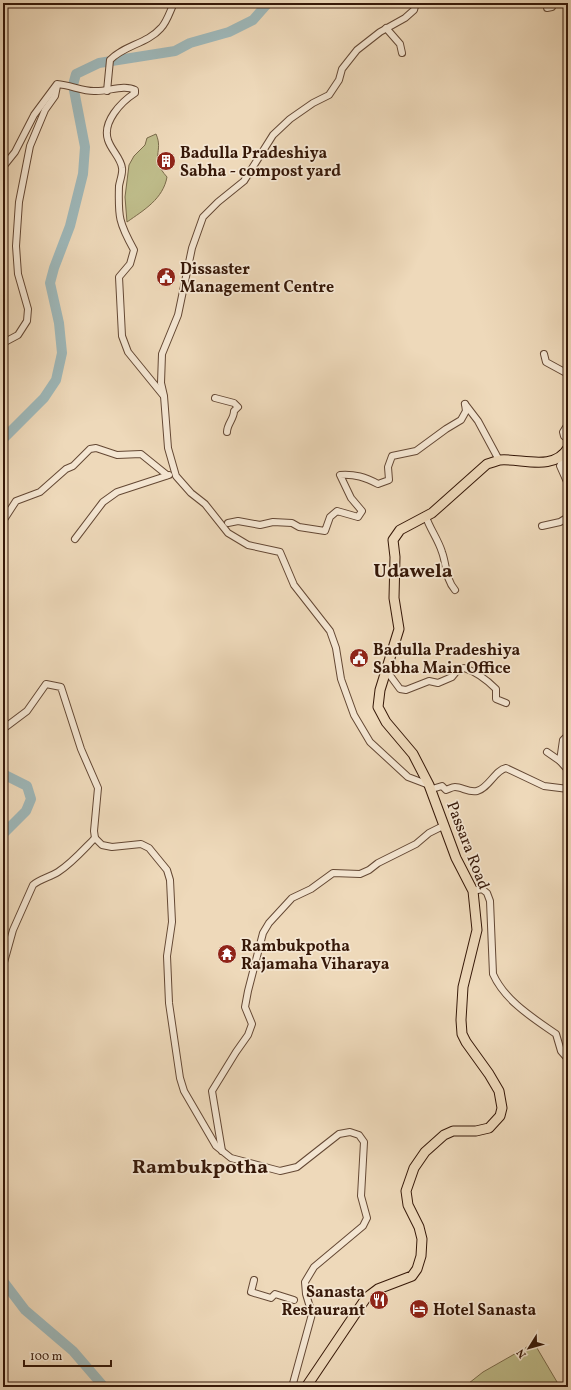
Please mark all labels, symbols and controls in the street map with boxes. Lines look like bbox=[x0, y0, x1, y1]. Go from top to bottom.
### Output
place label: Badulla Pradeshiya Sabha - compost yard bbox=[180, 143, 341, 183]
building icon: Badulla Pradeshiya Sabha - compost yard bbox=[155, 150, 177, 172]
place label: Dissaster Management Centre bbox=[180, 259, 334, 299]
public building icon: Dissaster Management Centre bbox=[155, 266, 177, 288]
district label: Udawela bbox=[373, 558, 453, 586]
place label: Badulla Pradeshiya Sabha Main Office bbox=[373, 640, 521, 680]
public building icon: Badulla Pradeshiya Sabha Main Office bbox=[348, 647, 370, 669]
street label: Passara Road bbox=[440, 798, 494, 893]
place label: Rambukpotha Rajamaha Viharaya bbox=[241, 936, 390, 976]
temple icon: Rambukpotha Rajamaha Viharaya bbox=[216, 943, 238, 965]
district label: Rambukpotha bbox=[132, 1154, 268, 1182]
place label: Sanasta Restaurant bbox=[281, 1282, 365, 1322]
restaurant icon: Sanasta Restaurant bbox=[368, 1289, 390, 1311]
hotel icon: Hotel Sanasta bbox=[408, 1298, 430, 1320]
place label: Hotel Sanasta bbox=[433, 1300, 537, 1322]
north arrow bbox=[509, 1328, 549, 1368]
scale bar bbox=[24, 1342, 111, 1368]
text: N bbox=[514, 1345, 531, 1361]
text: 100 m bbox=[30, 1349, 63, 1365]

